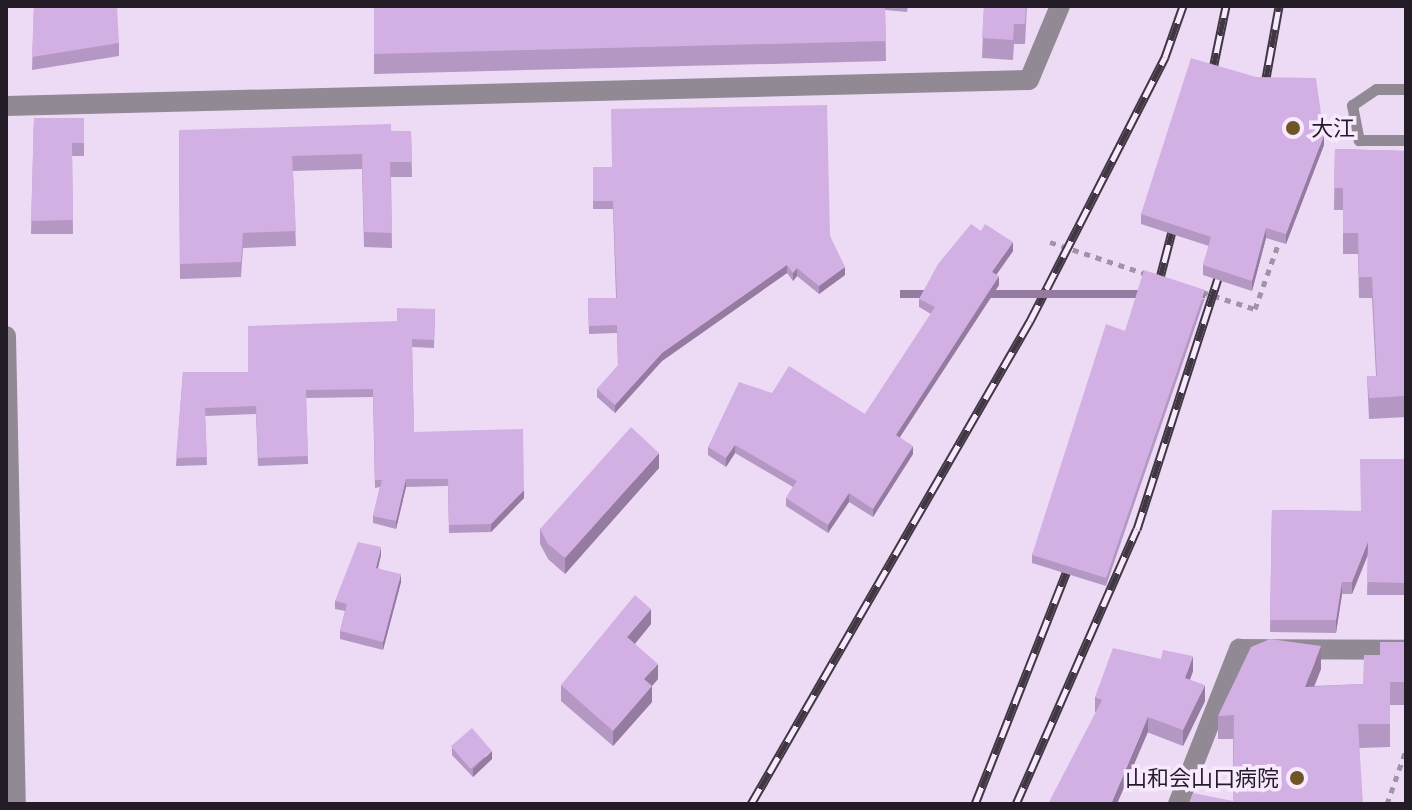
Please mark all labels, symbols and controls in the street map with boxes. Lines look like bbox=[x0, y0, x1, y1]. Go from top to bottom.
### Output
place label: 大江 bbox=[1311, 115, 1355, 141]
marker: 大江 bbox=[1282, 117, 1304, 139]
place label: 山和会山口病院 bbox=[1125, 765, 1279, 791]
marker: 山和会山口病院 bbox=[1286, 767, 1308, 789]

